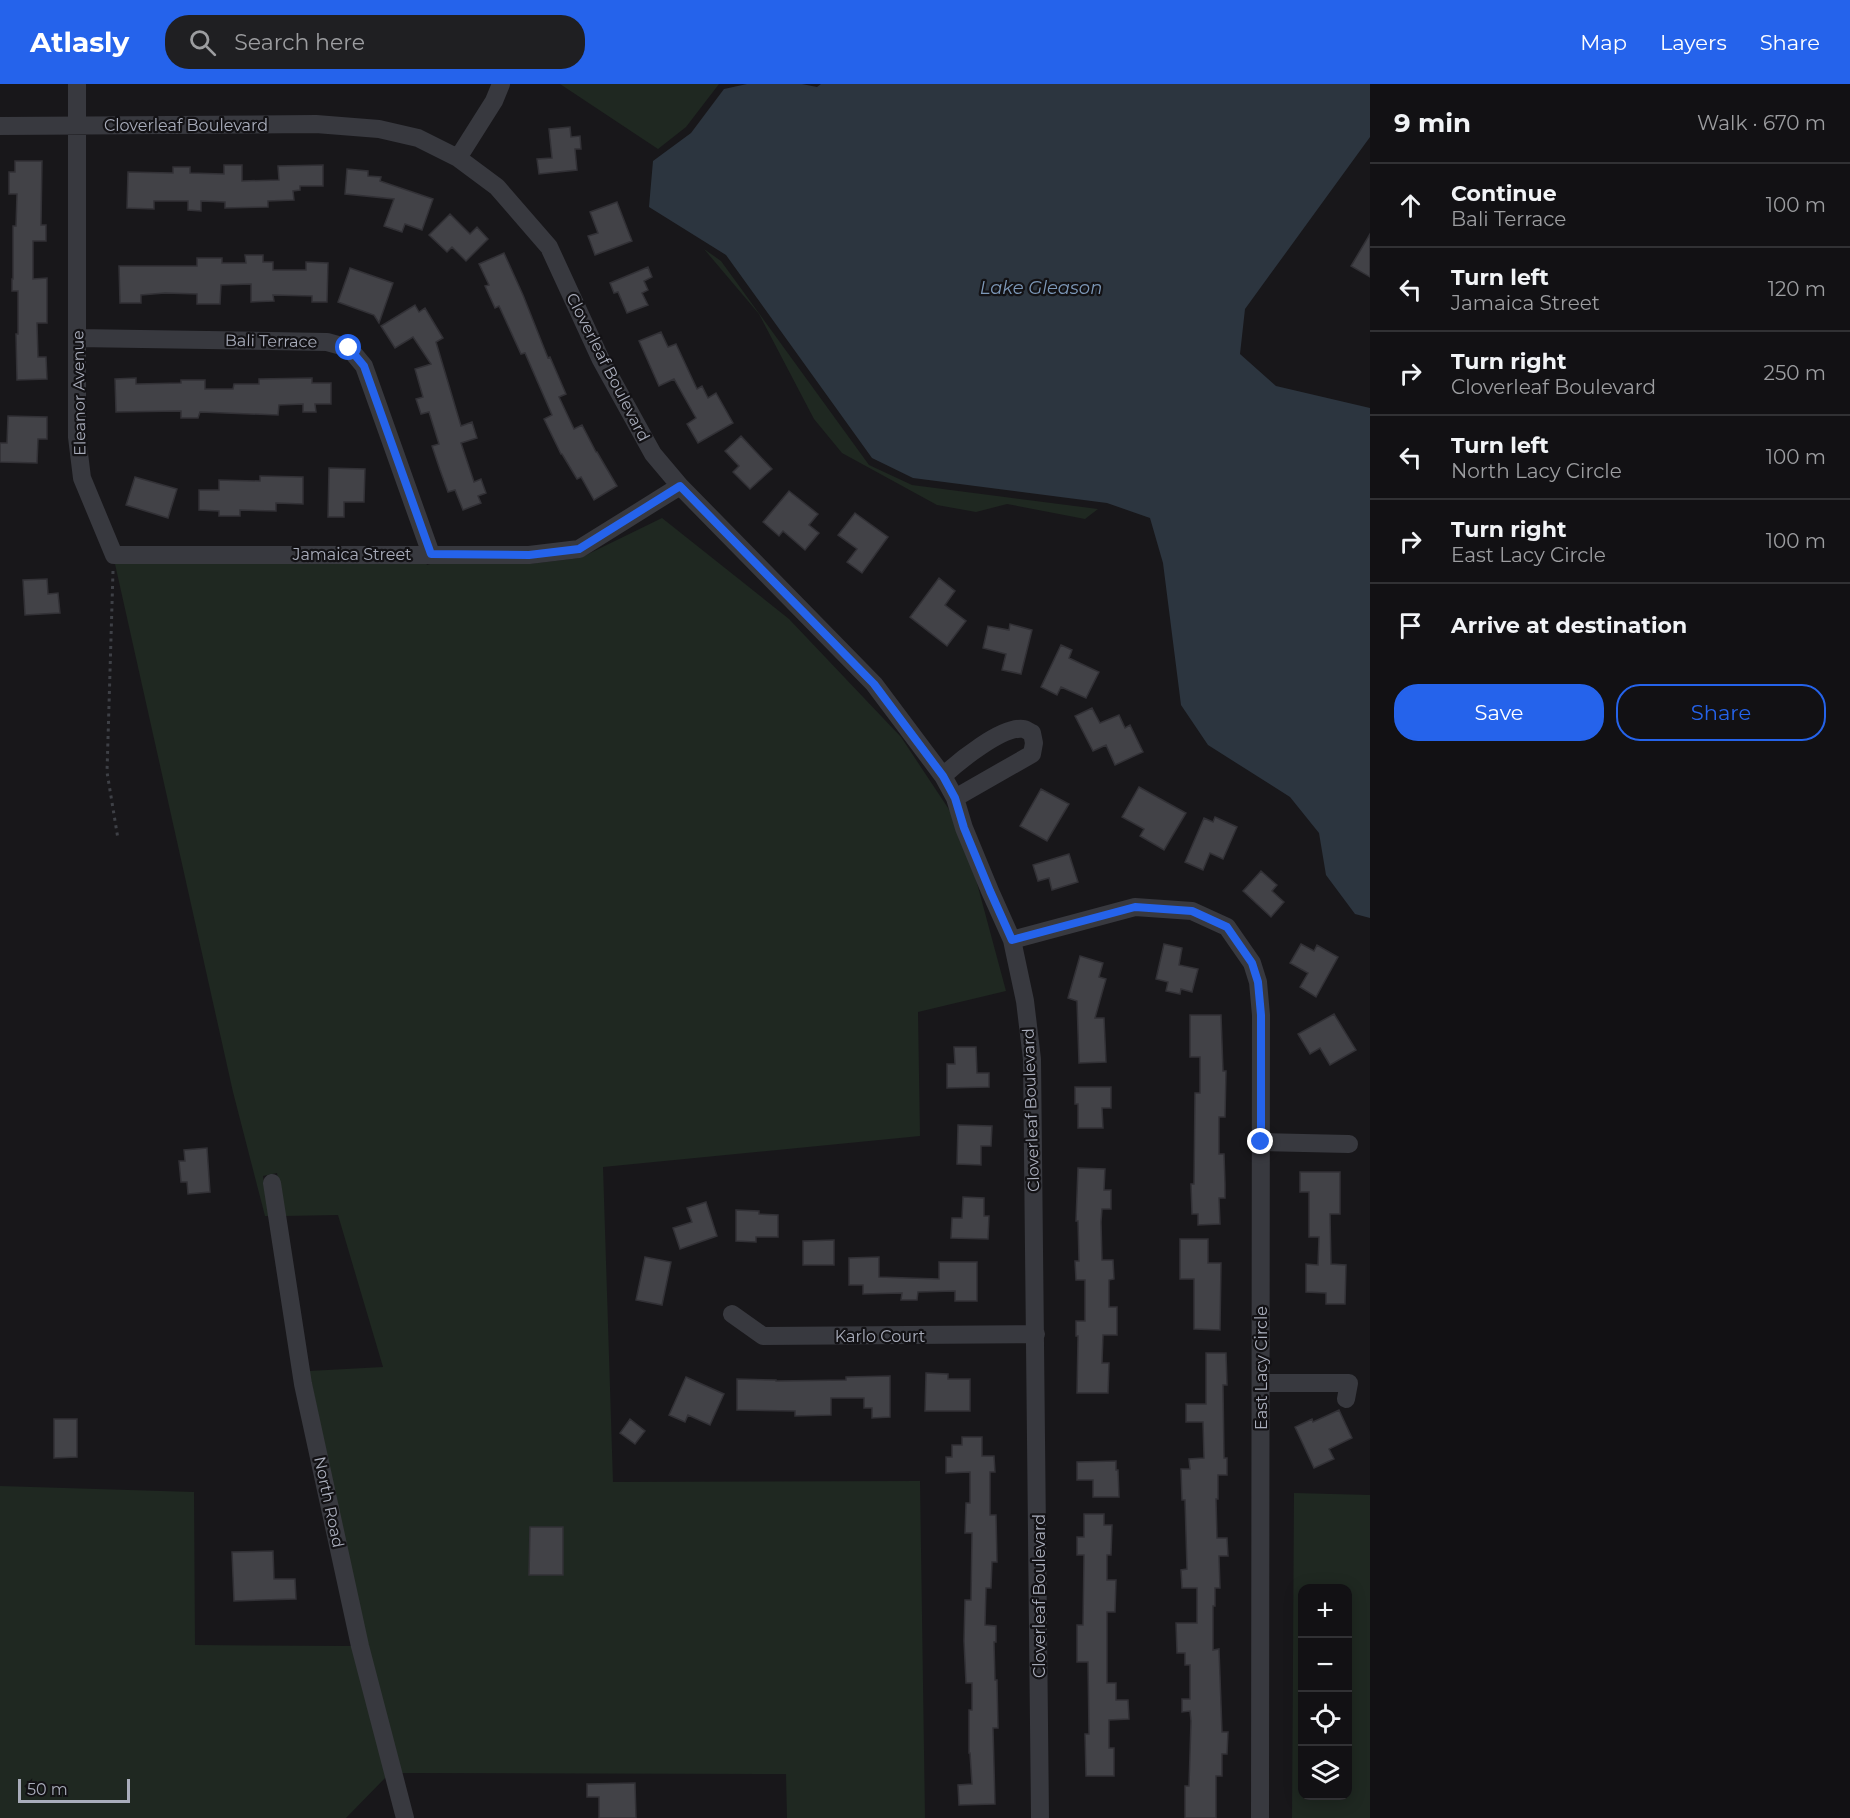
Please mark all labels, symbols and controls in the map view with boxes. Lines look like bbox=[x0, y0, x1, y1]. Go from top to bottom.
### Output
search box bbox=[165, 15, 585, 69]
text: Atlasly bbox=[30, 25, 129, 59]
icon: search bbox=[186, 26, 219, 59]
text: Search here bbox=[234, 29, 365, 56]
text: Map bbox=[1580, 30, 1627, 55]
text: Layers bbox=[1660, 30, 1727, 55]
text: Share bbox=[1760, 30, 1820, 55]
text: 9 min bbox=[1394, 107, 1471, 139]
text: Walk · 670 m bbox=[1697, 111, 1826, 135]
street label: Cloverleaf Boulevard bbox=[104, 116, 268, 135]
text: Continue bbox=[1451, 180, 1557, 207]
icon: ahead bbox=[1394, 189, 1427, 222]
text: 100 m bbox=[1766, 193, 1826, 217]
text: Bali Terrace bbox=[1451, 207, 1566, 231]
text: Turn left bbox=[1451, 264, 1549, 291]
icon: left bbox=[1394, 273, 1427, 306]
water label: Lake Gleason bbox=[980, 277, 1102, 299]
text: 120 m bbox=[1768, 277, 1826, 301]
street label: Cloverleaf Boulevard bbox=[562, 290, 654, 444]
text: Jamaica Street bbox=[1451, 291, 1600, 315]
street label: Eleanor Avenue bbox=[68, 330, 90, 456]
street label: Bali Terrace bbox=[225, 331, 317, 351]
route start bbox=[335, 334, 361, 360]
text: Turn right bbox=[1451, 348, 1566, 375]
icon: right bbox=[1394, 357, 1427, 390]
text: 250 m bbox=[1764, 361, 1826, 385]
text: Cloverleaf Boulevard bbox=[1451, 375, 1656, 399]
text: Turn left bbox=[1451, 432, 1549, 459]
icon: left bbox=[1394, 441, 1427, 474]
text: 100 m bbox=[1766, 445, 1826, 469]
text: North Lacy Circle bbox=[1451, 459, 1622, 483]
text: Turn right bbox=[1451, 516, 1566, 543]
icon: right bbox=[1394, 525, 1427, 558]
text: 100 m bbox=[1766, 529, 1826, 553]
text: East Lacy Circle bbox=[1451, 543, 1606, 567]
street label: Jamaica Street bbox=[291, 545, 412, 564]
icon: arrive bbox=[1394, 609, 1427, 642]
text: Arrive at destination bbox=[1451, 612, 1687, 639]
button: Save bbox=[1394, 684, 1604, 741]
button: Share bbox=[1616, 684, 1826, 741]
street label: Cloverleaf Boulevard bbox=[1019, 1028, 1043, 1192]
route end bbox=[1247, 1128, 1273, 1154]
street label: East Lacy Circle bbox=[1252, 1306, 1271, 1430]
street label: Karlo Court bbox=[835, 1327, 926, 1346]
street label: North Road bbox=[310, 1455, 348, 1549]
street label: Cloverleaf Boulevard bbox=[1030, 1514, 1049, 1678]
map controls bbox=[1298, 1584, 1352, 1800]
button: + bbox=[1298, 1584, 1352, 1638]
button: − bbox=[1298, 1638, 1352, 1692]
button: locate bbox=[1298, 1692, 1352, 1746]
button: layers bbox=[1298, 1746, 1352, 1800]
scale bar bbox=[18, 1776, 130, 1804]
text: 50 m bbox=[27, 1780, 68, 1799]

